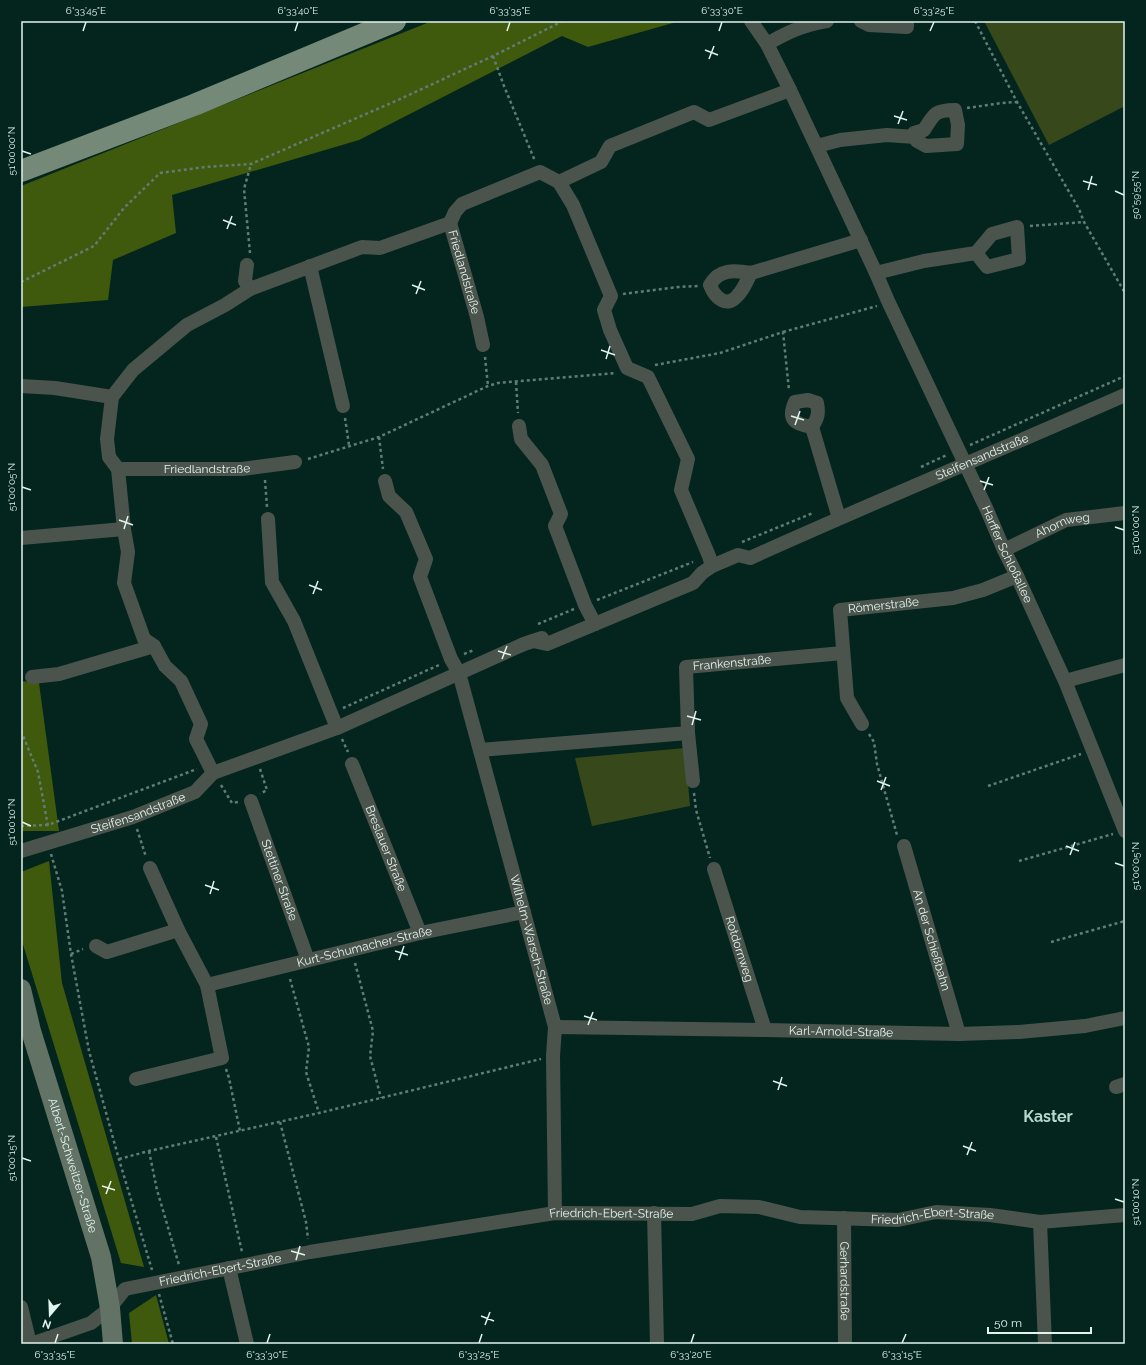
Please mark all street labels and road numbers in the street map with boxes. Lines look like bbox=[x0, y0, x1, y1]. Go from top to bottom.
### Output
street label: Friedlandstraße bbox=[445, 229, 483, 316]
street label: Steifensandstraße bbox=[934, 431, 1031, 483]
street label: Friedlandstraße bbox=[164, 461, 251, 476]
street label: Harffer Schloßallee bbox=[979, 503, 1035, 605]
street label: Ahornweg bbox=[1033, 510, 1090, 541]
street label: Römerstraße bbox=[847, 595, 920, 616]
street label: Frankenstraße bbox=[692, 652, 772, 673]
street label: Steifensandstraße bbox=[89, 790, 187, 836]
street label: Breslauer Straße bbox=[362, 803, 410, 893]
street label: Stettiner Straße bbox=[258, 837, 300, 923]
street label: Wilhelm-Warsch-Straße bbox=[507, 873, 556, 1006]
street label: An der Schießbahn bbox=[910, 888, 953, 992]
street label: Rotdornweg bbox=[722, 914, 756, 984]
street label: Kurt-Schumacher-Straße bbox=[295, 924, 433, 970]
street label: Karl-Arnold-Straße bbox=[789, 1023, 893, 1040]
street label: Albert-Schweitzer-Straße bbox=[45, 1096, 100, 1235]
street label: Friedrich-Ebert-Straße bbox=[871, 1205, 995, 1227]
street label: Friedrich-Ebert-Straße bbox=[548, 1206, 673, 1221]
street label: Gerhardstraße bbox=[837, 1241, 852, 1321]
street label: Friedrich-Ebert-Straße bbox=[158, 1251, 282, 1289]

